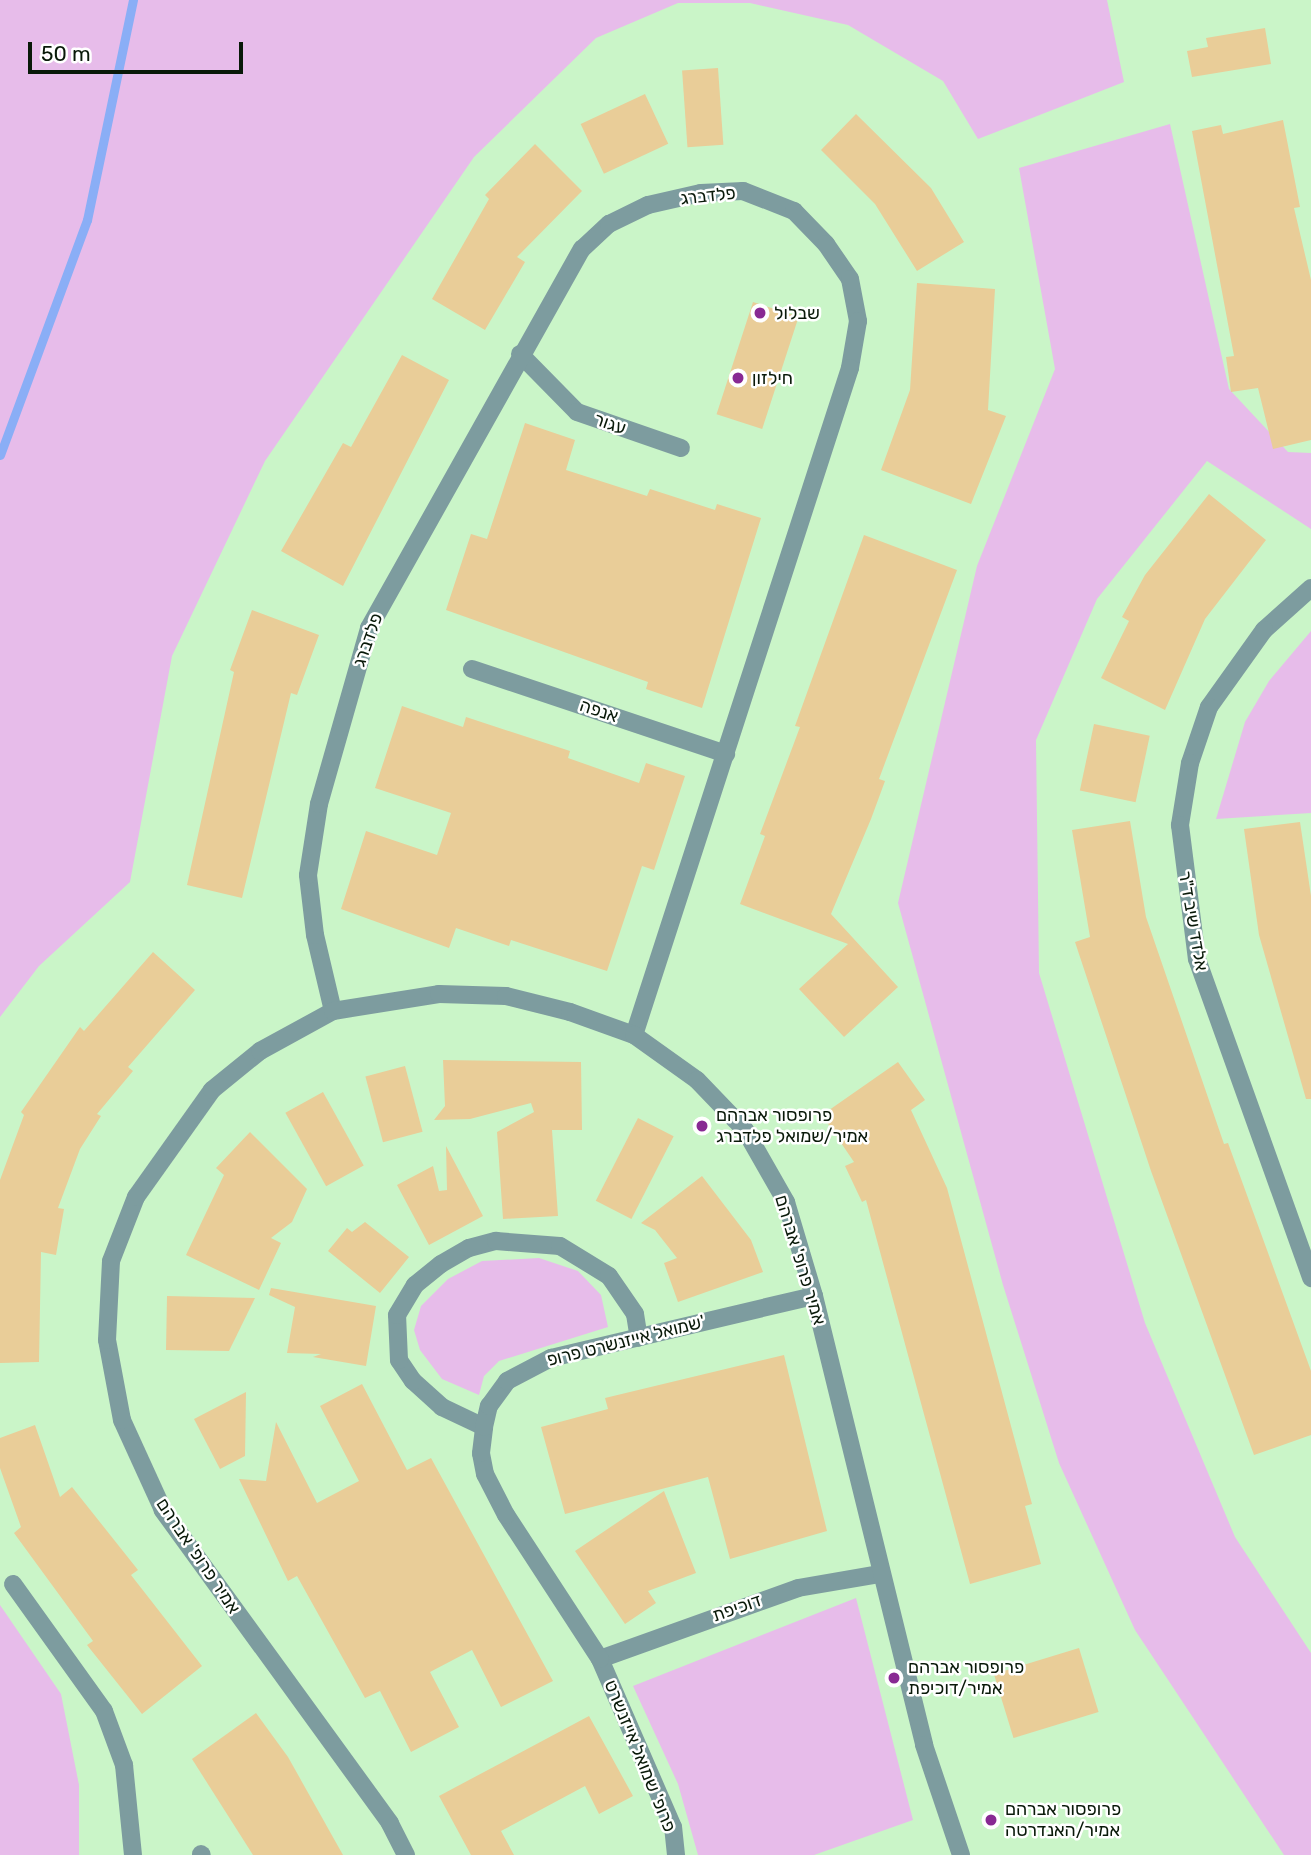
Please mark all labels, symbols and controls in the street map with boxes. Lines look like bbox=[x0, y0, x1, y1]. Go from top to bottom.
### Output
scale bar bbox=[32, 28, 247, 72]
text: 50 m bbox=[41, 41, 91, 66]
street label: פלדברג bbox=[679, 182, 737, 210]
place label: שבלול bbox=[774, 302, 820, 324]
marker: שבלול bbox=[752, 305, 768, 321]
place label: חילזון bbox=[752, 367, 793, 389]
marker: חילזון bbox=[730, 370, 746, 386]
street label: עגור bbox=[591, 408, 629, 440]
street label: פלדברג bbox=[348, 610, 388, 670]
street label: אנפה bbox=[577, 695, 621, 727]
street label: אלדד שיב ד"ר bbox=[1174, 869, 1212, 973]
place label: פרופסור אברהם אמיר/שמואל פלדברג bbox=[716, 1105, 869, 1148]
marker: פרופסור אברהם אמיר/שמואל פלדברג bbox=[694, 1118, 710, 1134]
street label: אמיר פרופ' אברהם bbox=[770, 1192, 830, 1328]
street label: שמואל אייזנשרט פרופ' bbox=[544, 1311, 708, 1371]
street label: אמיר פרופ' אברהם bbox=[151, 1494, 245, 1618]
street label: דוכיפת bbox=[709, 1590, 765, 1626]
place label: פרופסור אברהם אמיר/דוכיפת bbox=[908, 1657, 1025, 1700]
marker: פרופסור אברהם אמיר/דוכיפת bbox=[886, 1670, 902, 1686]
street label: פרופ' שמואל אייזנשרט bbox=[600, 1677, 680, 1835]
place label: פרופסור אברהם אמיר/האנדרטה bbox=[1005, 1799, 1122, 1842]
marker: פרופסור אברהם אמיר/האנדרטה bbox=[983, 1812, 999, 1828]

